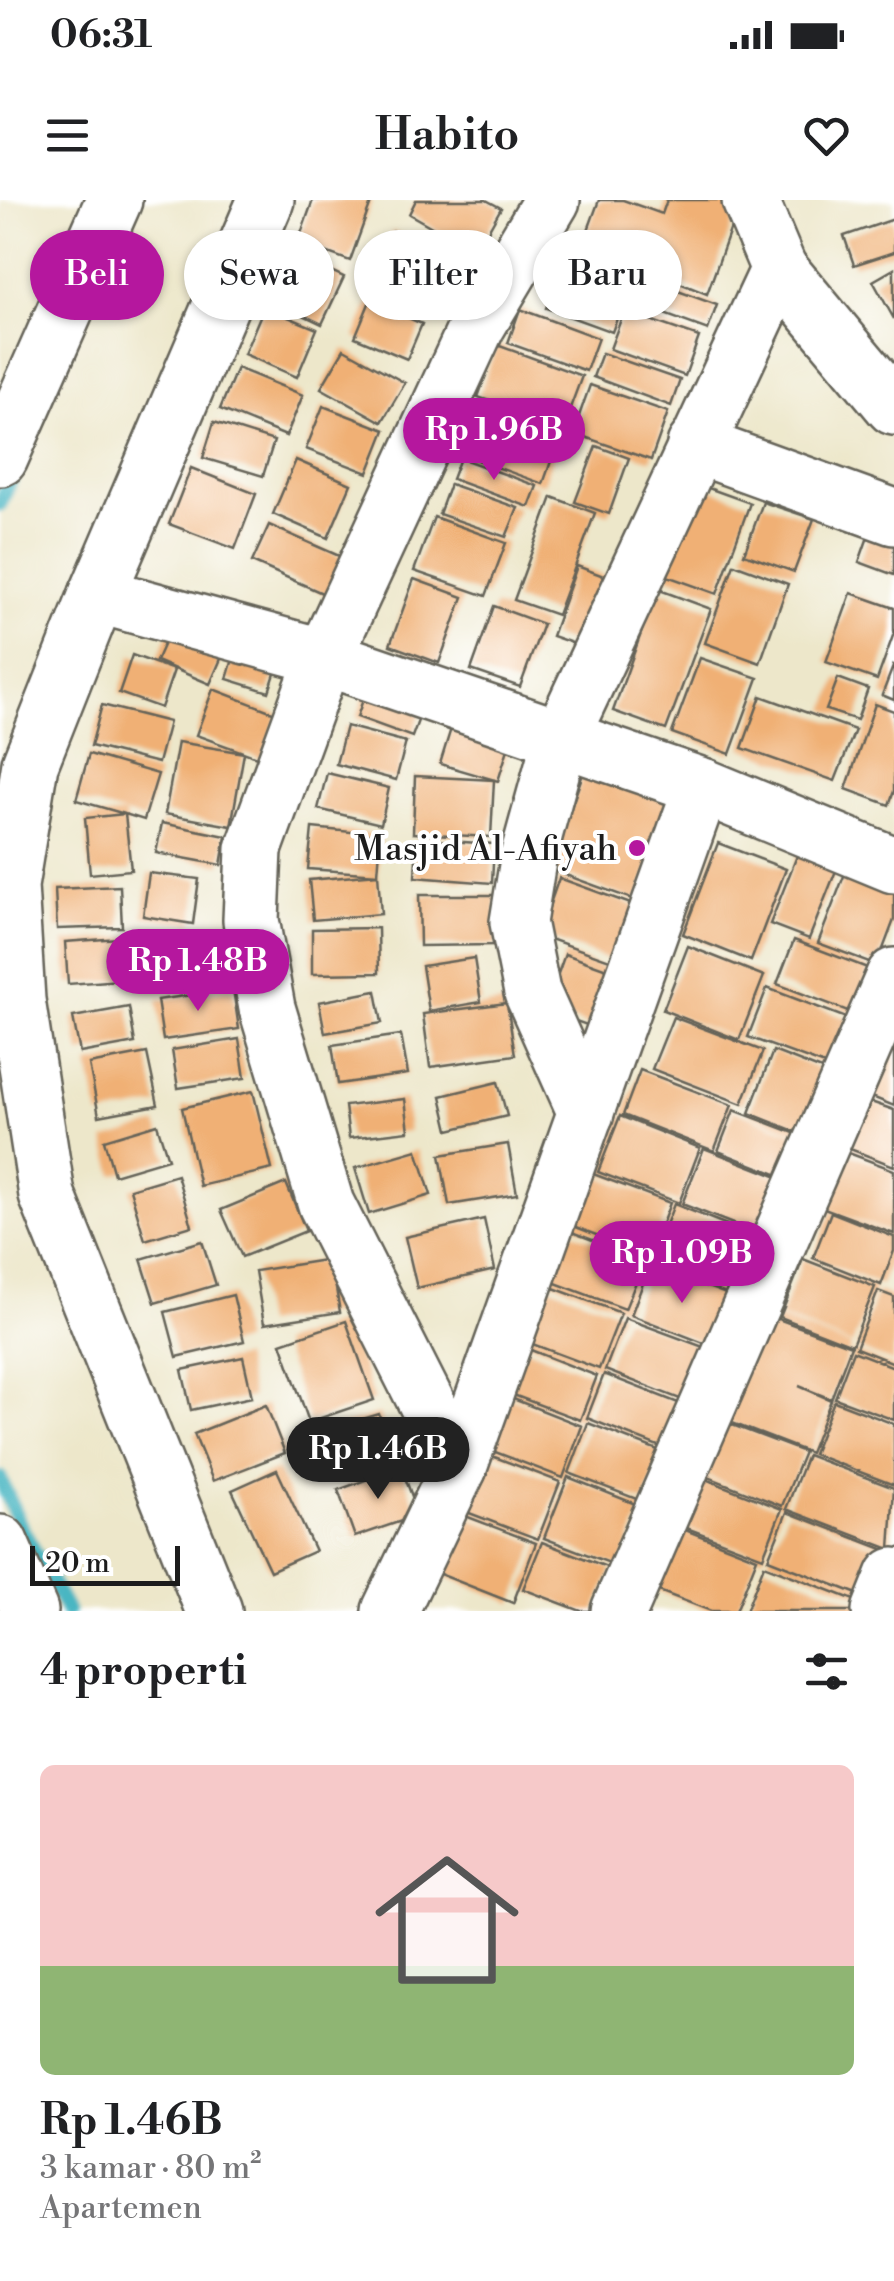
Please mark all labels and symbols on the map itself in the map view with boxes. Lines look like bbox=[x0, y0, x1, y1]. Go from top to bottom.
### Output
pin: Rp 1.96B bbox=[391, 398, 597, 483]
place label: Masjid Al-Afiyah bbox=[354, 828, 617, 871]
marker: Masjid Al-Afiyah bbox=[626, 837, 648, 859]
pin: Rp 1.48B bbox=[95, 929, 301, 1014]
pin: Rp 1.09B bbox=[579, 1221, 785, 1306]
pin: Rp 1.46B bbox=[275, 1417, 481, 1502]
scale bar bbox=[30, 1541, 180, 1586]

